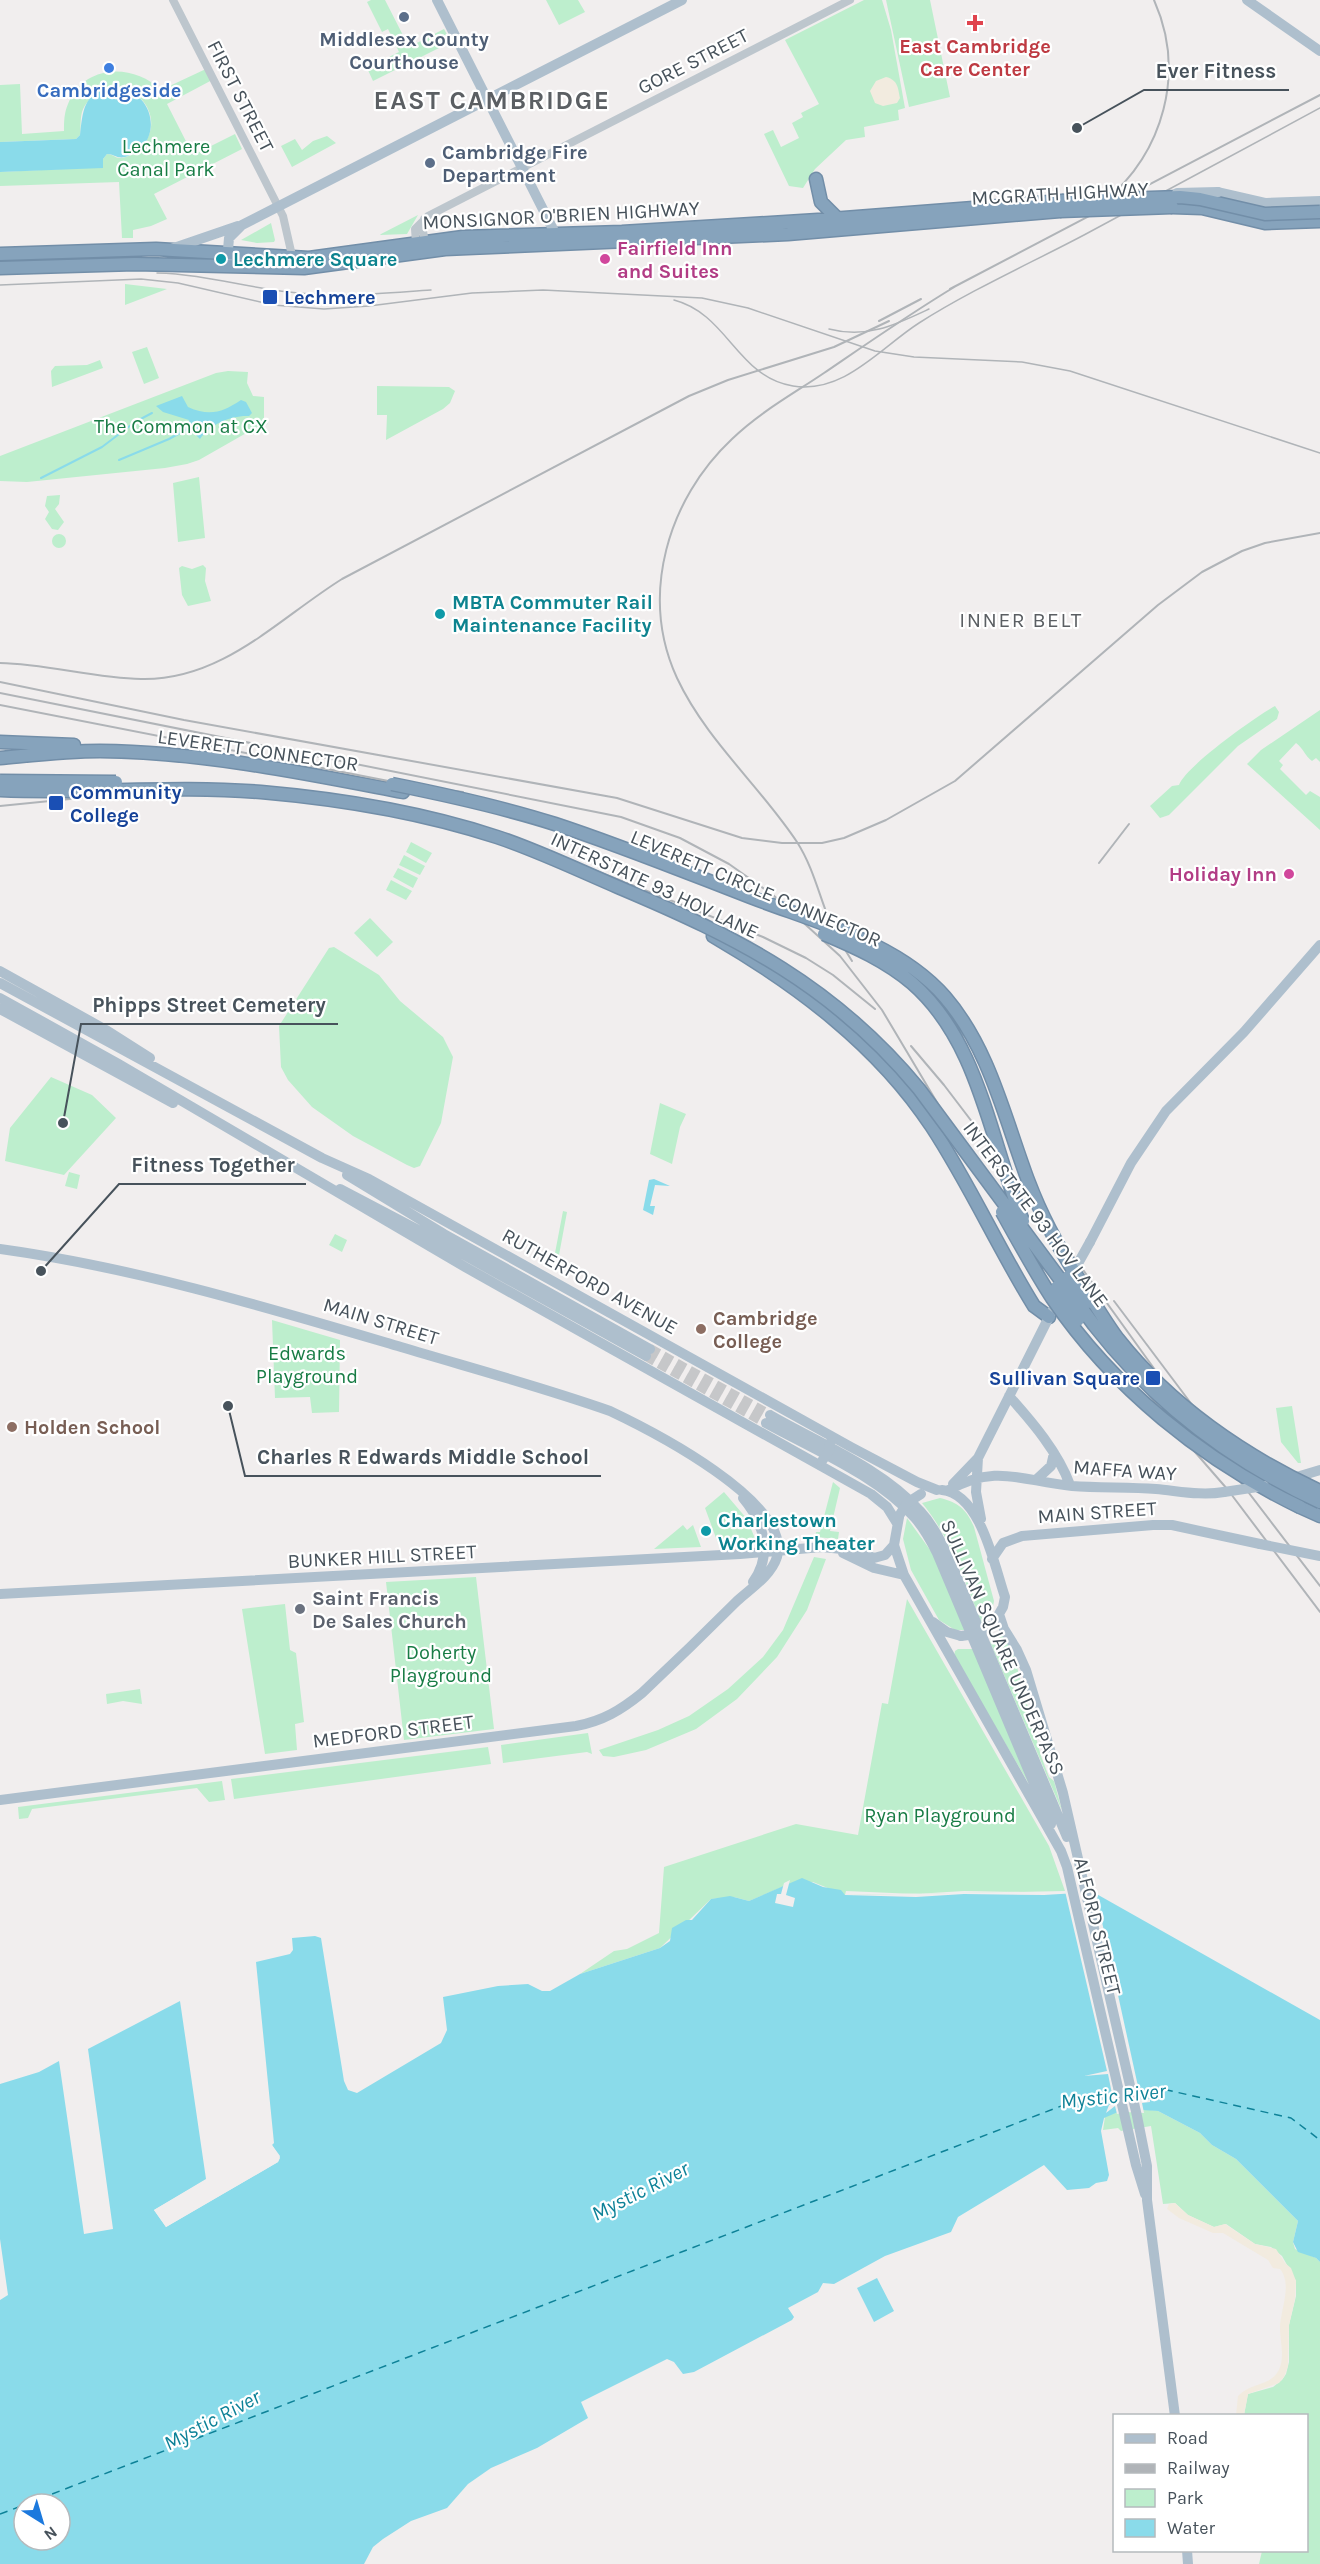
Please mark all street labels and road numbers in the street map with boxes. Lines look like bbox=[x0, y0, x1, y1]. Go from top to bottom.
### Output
street label: GORE STREET bbox=[634, 24, 752, 99]
street label: FIRST STREET bbox=[203, 37, 279, 156]
street label: MCGRATH HIGHWAY bbox=[971, 177, 1149, 210]
street label: MONSIGNOR O'BRIEN HIGHWAY bbox=[422, 197, 700, 234]
street label: LEVERETT CONNECTOR bbox=[156, 725, 360, 776]
street label: LEVERETT CIRCLE CONNECTOR bbox=[627, 825, 885, 952]
street label: INTERSTATE 93 HOV LANE bbox=[547, 827, 762, 944]
street label: INTERSTATE 93 HOV LANE bbox=[958, 1117, 1113, 1312]
street label: RUTHERFORD AVENUE bbox=[498, 1224, 682, 1339]
street label: MAIN STREET bbox=[320, 1293, 441, 1350]
street label: MAFFA WAY bbox=[1072, 1455, 1178, 1486]
street label: MAIN STREET bbox=[1037, 1497, 1157, 1528]
street label: SULLIVAN SQUARE UNDERPASS bbox=[936, 1516, 1069, 1779]
street label: BUNKER HILL STREET bbox=[287, 1540, 477, 1573]
street label: MEDFORD STREET bbox=[311, 1710, 475, 1753]
street label: ALFORD STREET bbox=[1069, 1855, 1126, 1997]

